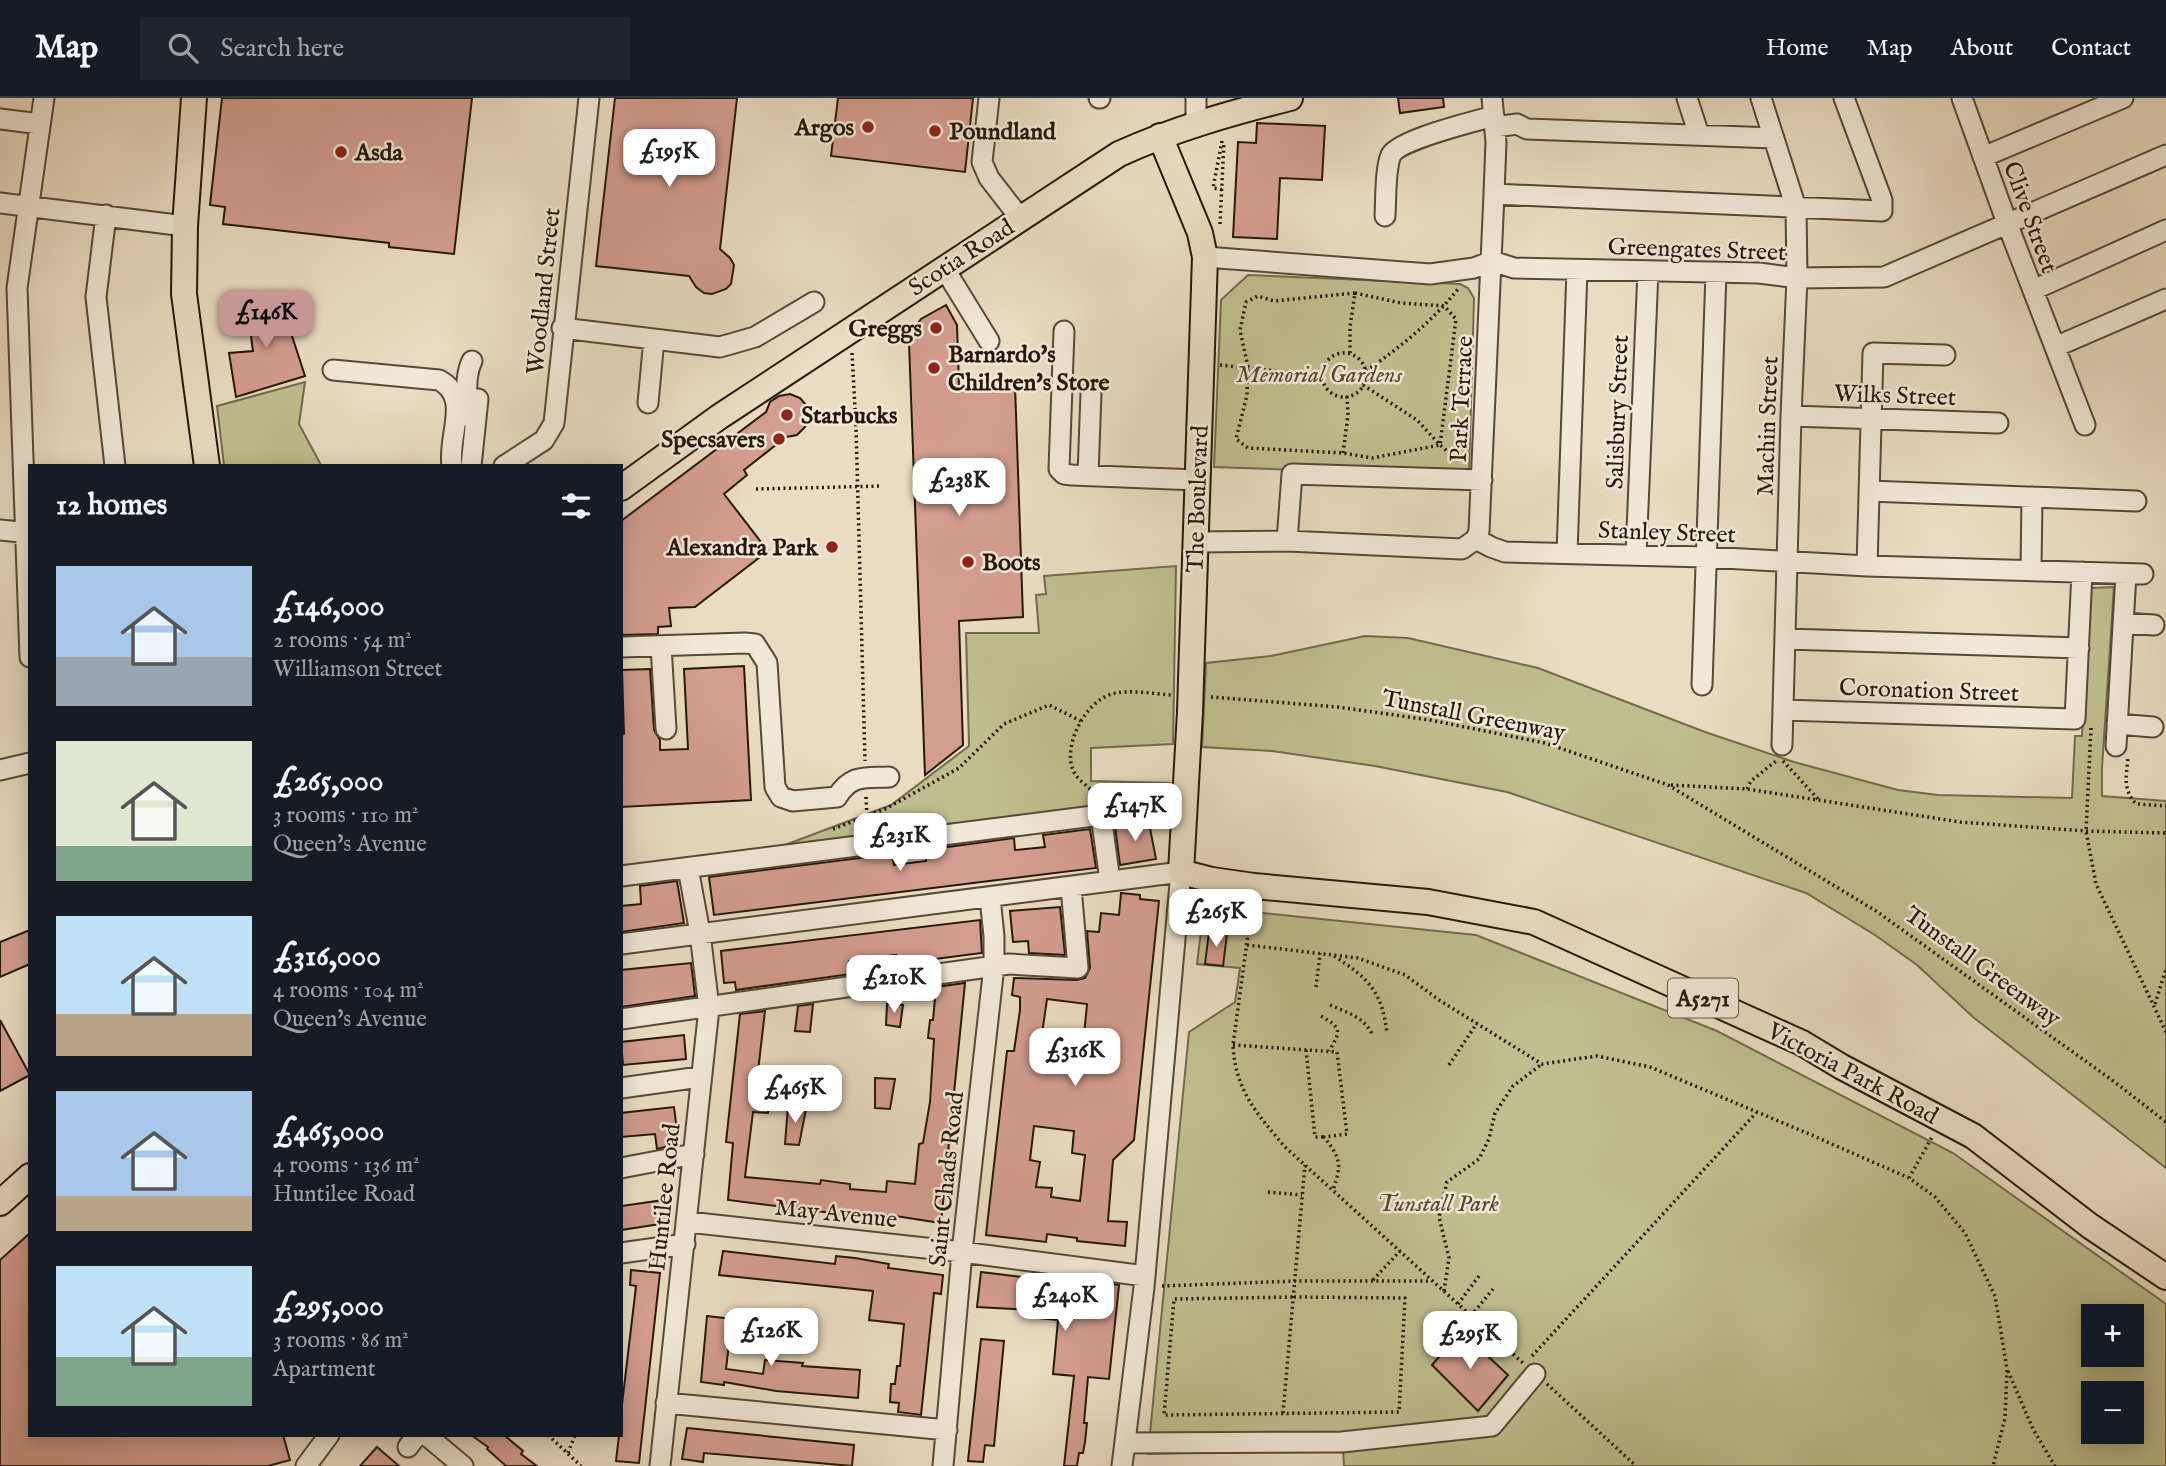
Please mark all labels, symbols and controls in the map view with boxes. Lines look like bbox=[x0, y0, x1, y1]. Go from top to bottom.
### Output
search box bbox=[140, 17, 630, 80]
text: Map bbox=[35, 27, 98, 69]
icon: search bbox=[164, 29, 202, 67]
text: Search here bbox=[220, 32, 344, 65]
text: Home bbox=[1766, 33, 1829, 64]
text: Map bbox=[1867, 33, 1913, 64]
text: About bbox=[1951, 33, 2013, 64]
text: Contact bbox=[2051, 33, 2131, 64]
place label: Argos bbox=[794, 113, 855, 144]
place label: Poundland bbox=[949, 117, 1057, 148]
marker: Argos bbox=[860, 119, 876, 135]
marker: Poundland bbox=[927, 123, 943, 139]
pin: £195K bbox=[620, 130, 718, 189]
text: £195K bbox=[639, 137, 699, 166]
place label: Asda bbox=[354, 138, 403, 169]
marker: Asda bbox=[333, 144, 349, 160]
street label: Clive Street bbox=[1995, 158, 2064, 278]
street label: Woodland Street bbox=[520, 206, 569, 376]
street label: Scotia Road bbox=[903, 212, 1021, 304]
street label: Greengates Street bbox=[1607, 232, 1787, 269]
pin: £146K bbox=[217, 290, 315, 350]
text: £146K bbox=[235, 298, 297, 327]
place label: Greggs bbox=[849, 314, 923, 345]
marker: Greggs bbox=[928, 320, 944, 336]
street label: Salisbury Street bbox=[1600, 334, 1637, 490]
street label: Park Terrace bbox=[1444, 335, 1481, 463]
place label: Barnardo's Children's Store bbox=[948, 340, 1110, 399]
street label: Machin Street bbox=[1751, 356, 1786, 497]
marker: Barnardo's Children's Store bbox=[926, 360, 942, 376]
park label: Memorial Gardens bbox=[1236, 360, 1403, 391]
street label: Wilks Street bbox=[1833, 379, 1956, 414]
place label: Starbucks bbox=[801, 401, 898, 432]
marker: Starbucks bbox=[779, 407, 795, 423]
street label: The Boulevard bbox=[1180, 424, 1217, 573]
place label: Specsavers bbox=[661, 425, 766, 456]
marker: Specsavers bbox=[771, 431, 787, 447]
pin: £238K bbox=[910, 458, 1008, 518]
text: £238K bbox=[929, 466, 989, 495]
text: 12 homes bbox=[56, 487, 167, 525]
icon: filters bbox=[557, 487, 595, 525]
street label: Stanley Street bbox=[1598, 516, 1736, 551]
place label: Alexandra Park bbox=[666, 533, 819, 564]
marker: Alexandra Park bbox=[824, 539, 840, 555]
place label: Boots bbox=[982, 548, 1041, 579]
marker: Boots bbox=[960, 554, 976, 570]
text: £146,000 bbox=[273, 588, 385, 626]
icon: home bbox=[112, 594, 196, 678]
text: 2 rooms · 54 m² bbox=[273, 626, 412, 655]
text: Williamson Street bbox=[273, 655, 442, 684]
street label: Coronation Street bbox=[1839, 673, 2019, 710]
street label: Tunstall Greenway bbox=[1379, 683, 1568, 749]
text: £265,000 bbox=[273, 763, 384, 801]
icon: home bbox=[112, 769, 196, 853]
pin: £147K bbox=[1086, 784, 1184, 843]
text: £147K bbox=[1104, 791, 1166, 820]
text: 3 rooms · 110 m² bbox=[273, 801, 418, 830]
pin: £231K bbox=[851, 814, 949, 873]
text: £231K bbox=[870, 821, 930, 850]
text: Queen's Avenue bbox=[273, 830, 427, 859]
pin: £265K bbox=[1167, 890, 1265, 949]
text: £265K bbox=[1185, 897, 1247, 926]
street label: Tunstall Greenway bbox=[1898, 900, 2067, 1035]
text: £316,000 bbox=[273, 938, 381, 976]
icon: home bbox=[112, 944, 196, 1028]
pin: £210K bbox=[845, 956, 943, 1015]
text: £210K bbox=[862, 963, 926, 992]
text: 4 rooms · 104 m² bbox=[273, 976, 424, 1005]
road number: A5271 bbox=[1668, 978, 1738, 1018]
text: Queen's Avenue bbox=[273, 1005, 427, 1034]
street label: Victoria Park Road bbox=[1761, 1016, 1943, 1133]
pin: £316K bbox=[1026, 1028, 1124, 1088]
text: £316K bbox=[1045, 1036, 1105, 1065]
pin: £465K bbox=[746, 1066, 844, 1125]
text: £465K bbox=[764, 1073, 826, 1102]
street label: Saint Chads Road bbox=[923, 1090, 972, 1268]
text: £465,000 bbox=[273, 1113, 384, 1151]
icon: home bbox=[112, 1119, 196, 1203]
street label: Huntilee Road bbox=[642, 1122, 689, 1272]
text: 4 rooms · 136 m² bbox=[273, 1151, 420, 1180]
text: Huntilee Road bbox=[273, 1180, 415, 1209]
park label: Tunstall Park bbox=[1377, 1189, 1499, 1220]
street label: May Avenue bbox=[773, 1193, 899, 1236]
pin: £240K bbox=[1016, 1274, 1114, 1333]
text: £240K bbox=[1032, 1281, 1098, 1310]
text: £295,000 bbox=[273, 1288, 384, 1326]
icon: home bbox=[112, 1294, 196, 1378]
map controls bbox=[2081, 1304, 2144, 1444]
button: + bbox=[2081, 1304, 2144, 1367]
pin: £126K bbox=[722, 1308, 820, 1368]
pin: £295K bbox=[1421, 1312, 1519, 1371]
text: £126K bbox=[740, 1316, 802, 1345]
text: £295K bbox=[1439, 1319, 1501, 1348]
text: 3 rooms · 86 m² bbox=[273, 1326, 409, 1355]
text: Apartment bbox=[273, 1355, 376, 1384]
button: − bbox=[2081, 1381, 2144, 1444]

